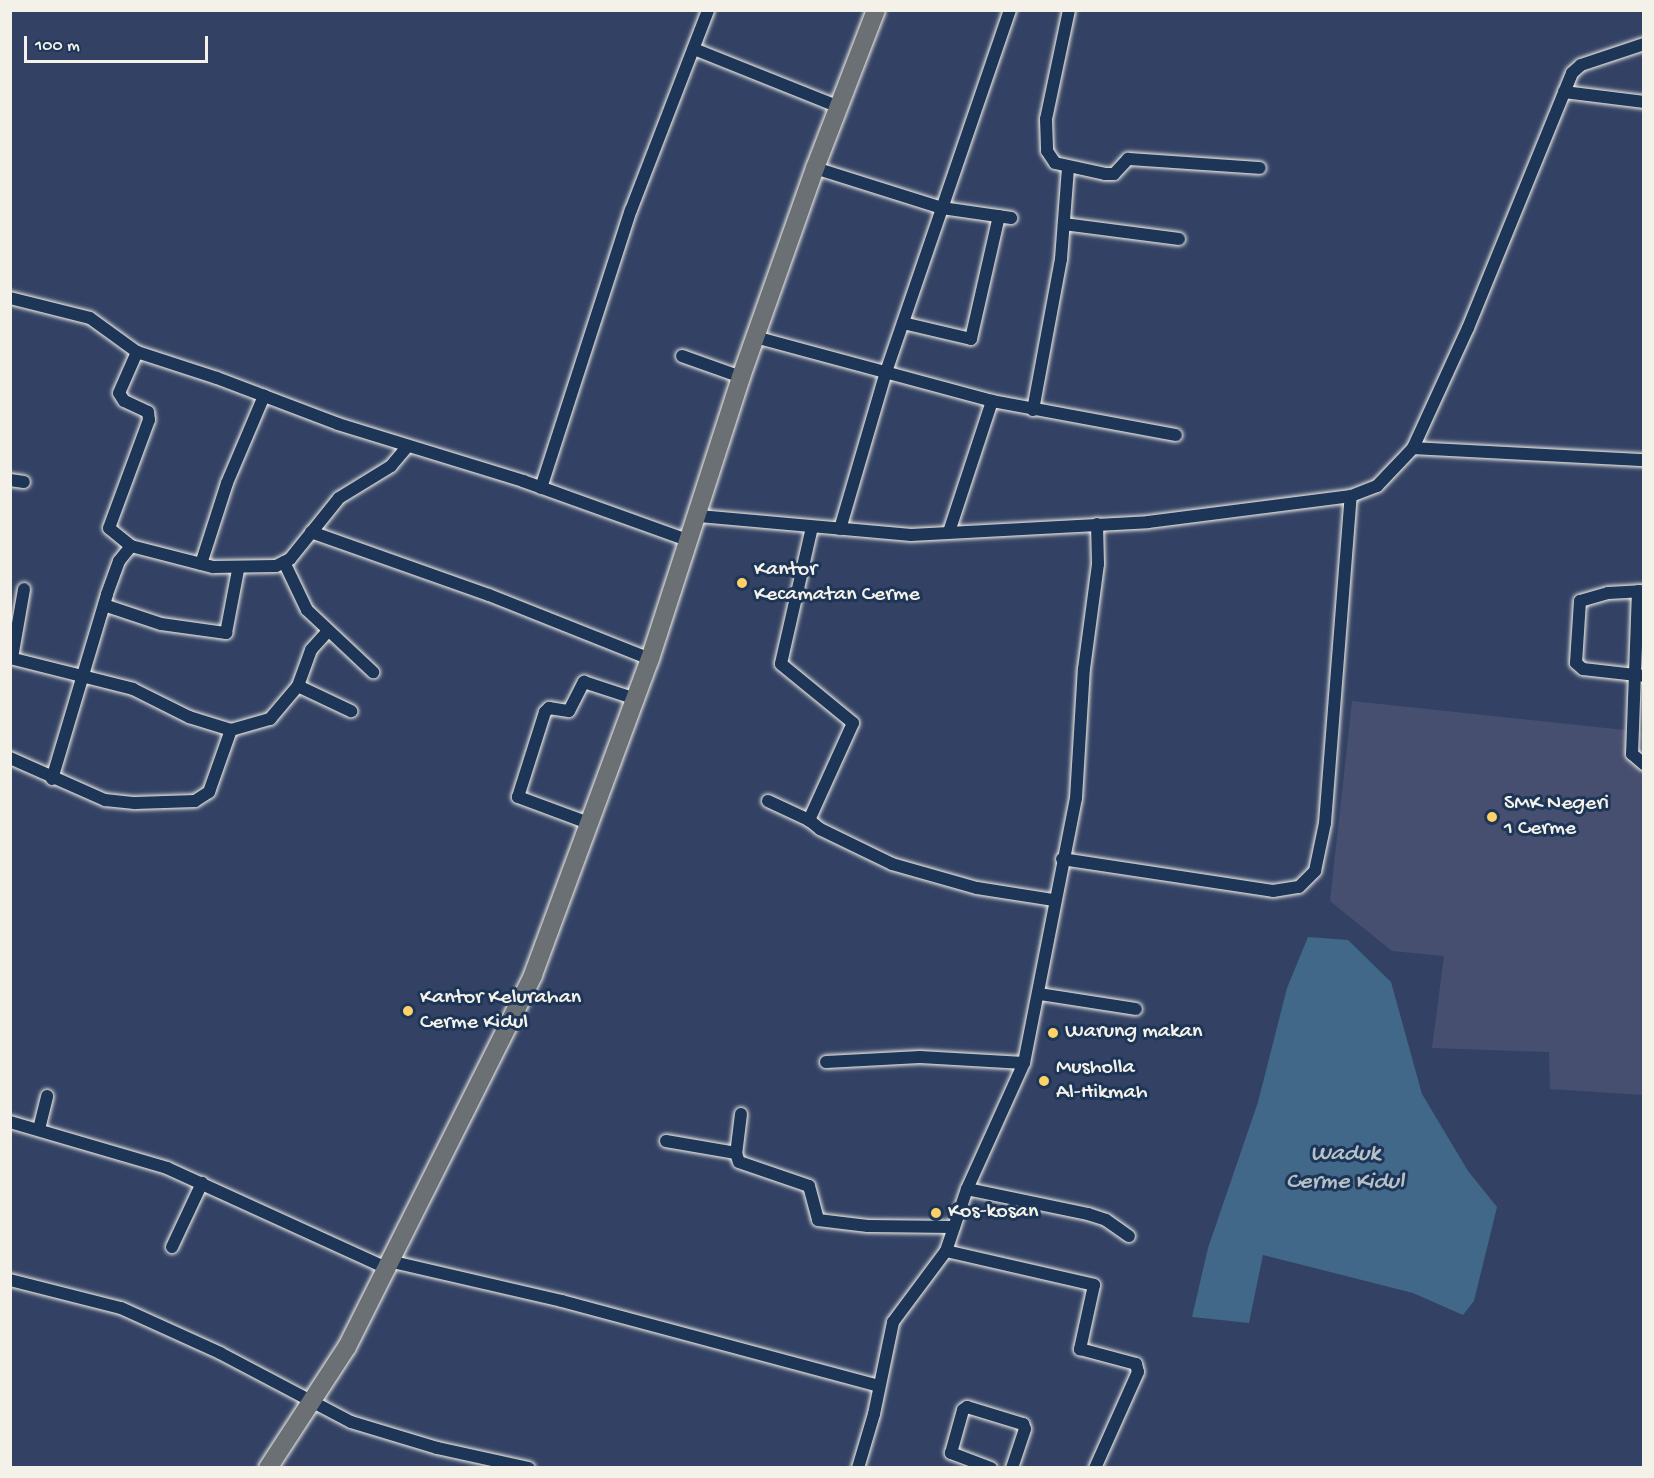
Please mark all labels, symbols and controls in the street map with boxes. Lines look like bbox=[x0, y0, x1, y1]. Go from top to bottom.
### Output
scale bar bbox=[27, 24, 212, 62]
text: 100 m bbox=[35, 36, 80, 57]
place label: Kantor Kecamatan Cerme bbox=[754, 557, 920, 608]
marker: Kantor Kecamatan Cerme bbox=[735, 576, 749, 590]
place label: SMK Negeri 1 Cerme bbox=[1504, 791, 1609, 842]
marker: SMK Negeri 1 Cerme bbox=[1485, 810, 1499, 824]
place label: Kantor Kelurahan Cerme Kidul bbox=[420, 985, 581, 1036]
marker: Kantor Kelurahan Cerme Kidul bbox=[401, 1004, 415, 1018]
place label: Warung makan bbox=[1065, 1020, 1203, 1046]
marker: Warung makan bbox=[1046, 1026, 1060, 1040]
place label: Musholla Al-Hikmah bbox=[1056, 1055, 1148, 1106]
marker: Musholla Al-Hikmah bbox=[1037, 1074, 1051, 1088]
water label: Waduk Cerme Kidul bbox=[1286, 1141, 1404, 1197]
place label: Kos-kosan bbox=[948, 1200, 1039, 1226]
marker: Kos-kosan bbox=[929, 1206, 943, 1220]

